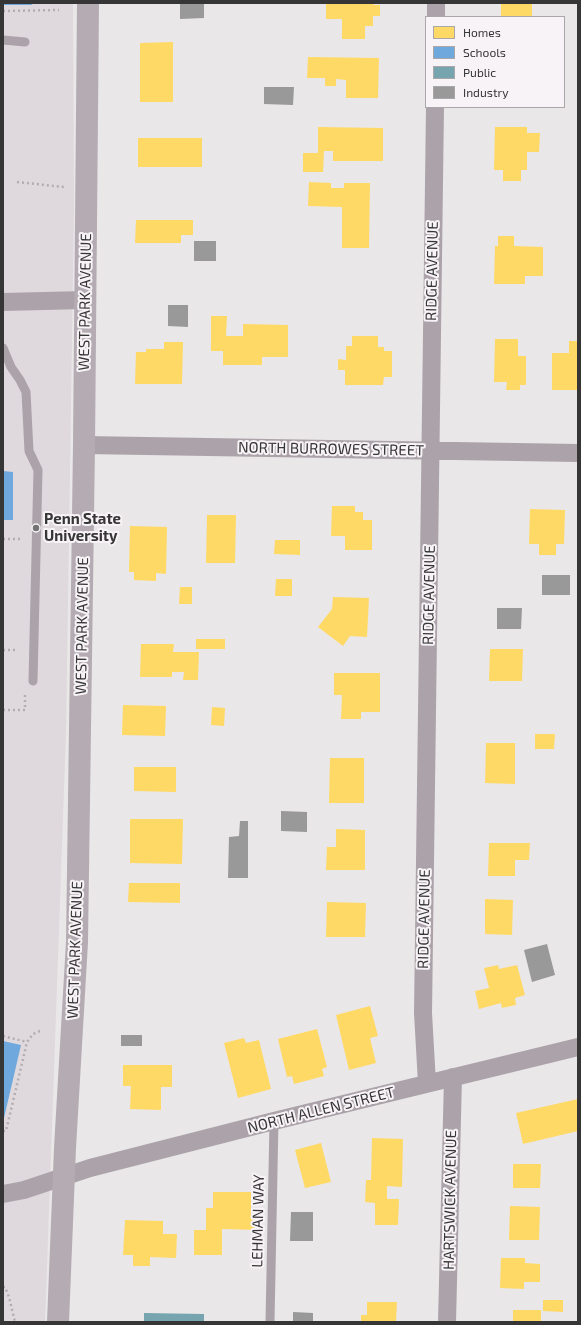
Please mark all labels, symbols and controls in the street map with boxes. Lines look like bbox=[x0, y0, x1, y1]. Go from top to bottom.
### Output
legend bbox=[425, 16, 565, 108]
text: Homes bbox=[463, 25, 501, 39]
text: Schools bbox=[463, 45, 506, 59]
text: Public bbox=[463, 65, 496, 79]
text: Industry bbox=[463, 85, 509, 99]
street label: RIDGE AVENUE bbox=[422, 221, 442, 321]
street label: WEST PARK AVENUE bbox=[75, 233, 95, 371]
street label: NORTH BURROWES STREET bbox=[238, 438, 424, 460]
place label: Penn State University bbox=[44, 510, 121, 545]
marker: Penn State University bbox=[31, 523, 41, 533]
street label: RIDGE AVENUE bbox=[419, 545, 439, 645]
street label: WEST PARK AVENUE bbox=[72, 557, 92, 695]
street label: RIDGE AVENUE bbox=[414, 869, 434, 969]
street label: WEST PARK AVENUE bbox=[64, 881, 86, 1019]
street label: NORTH ALLEN STREET bbox=[246, 1083, 396, 1137]
street label: HARTSWICK AVENUE bbox=[440, 1130, 460, 1270]
street label: LEHMAN WAY bbox=[248, 1174, 268, 1268]

